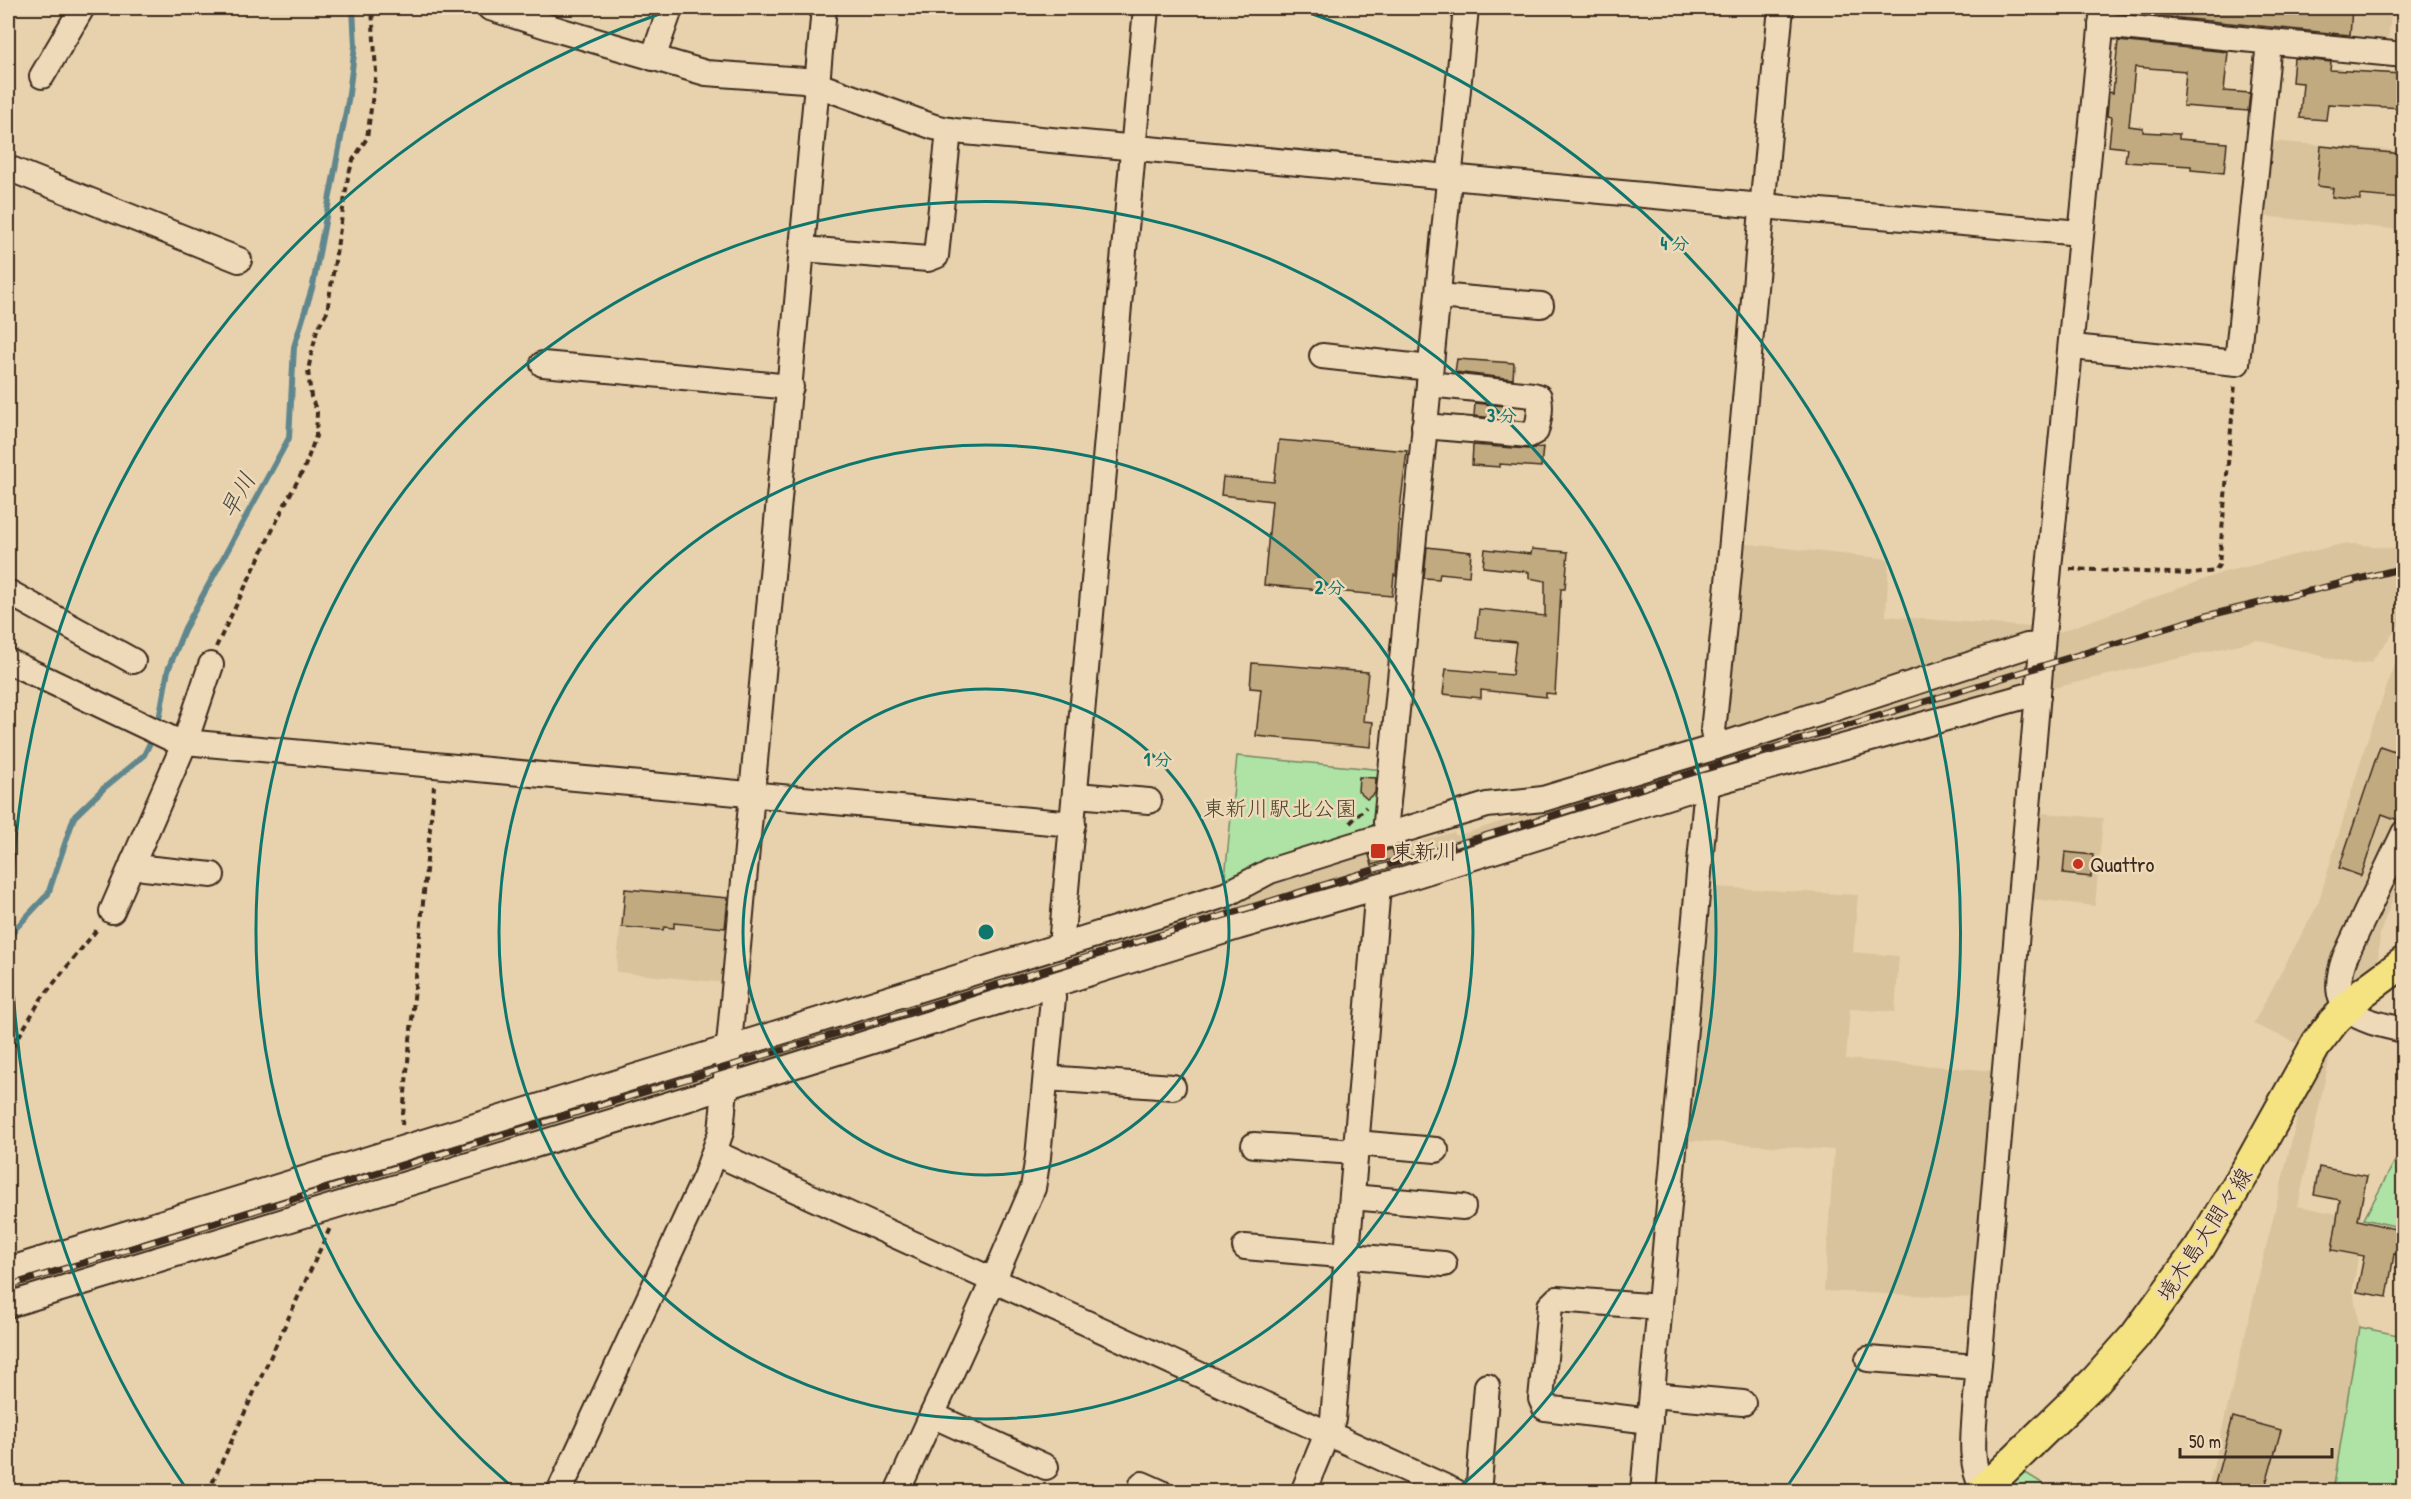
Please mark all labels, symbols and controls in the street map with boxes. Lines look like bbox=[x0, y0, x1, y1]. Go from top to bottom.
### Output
text: 4 分 bbox=[1661, 231, 1689, 256]
text: 3 分 bbox=[1487, 403, 1517, 428]
water label: 早川 bbox=[211, 466, 263, 524]
text: 2 分 bbox=[1315, 575, 1345, 600]
text: 1 分 bbox=[1144, 747, 1172, 772]
park label: 東新川駅北公園 bbox=[1203, 793, 1357, 823]
place label: 東新川 bbox=[1392, 836, 1458, 866]
marker: 東新川 bbox=[1369, 842, 1387, 860]
place label: Quattro bbox=[2090, 849, 2154, 879]
marker: Quattro bbox=[2071, 857, 2085, 871]
centre of rings bbox=[976, 922, 996, 942]
street label: 境木島大間々線 bbox=[2149, 1161, 2259, 1307]
scale bar bbox=[2180, 1421, 2332, 1459]
text: 50 m bbox=[2189, 1429, 2221, 1454]

